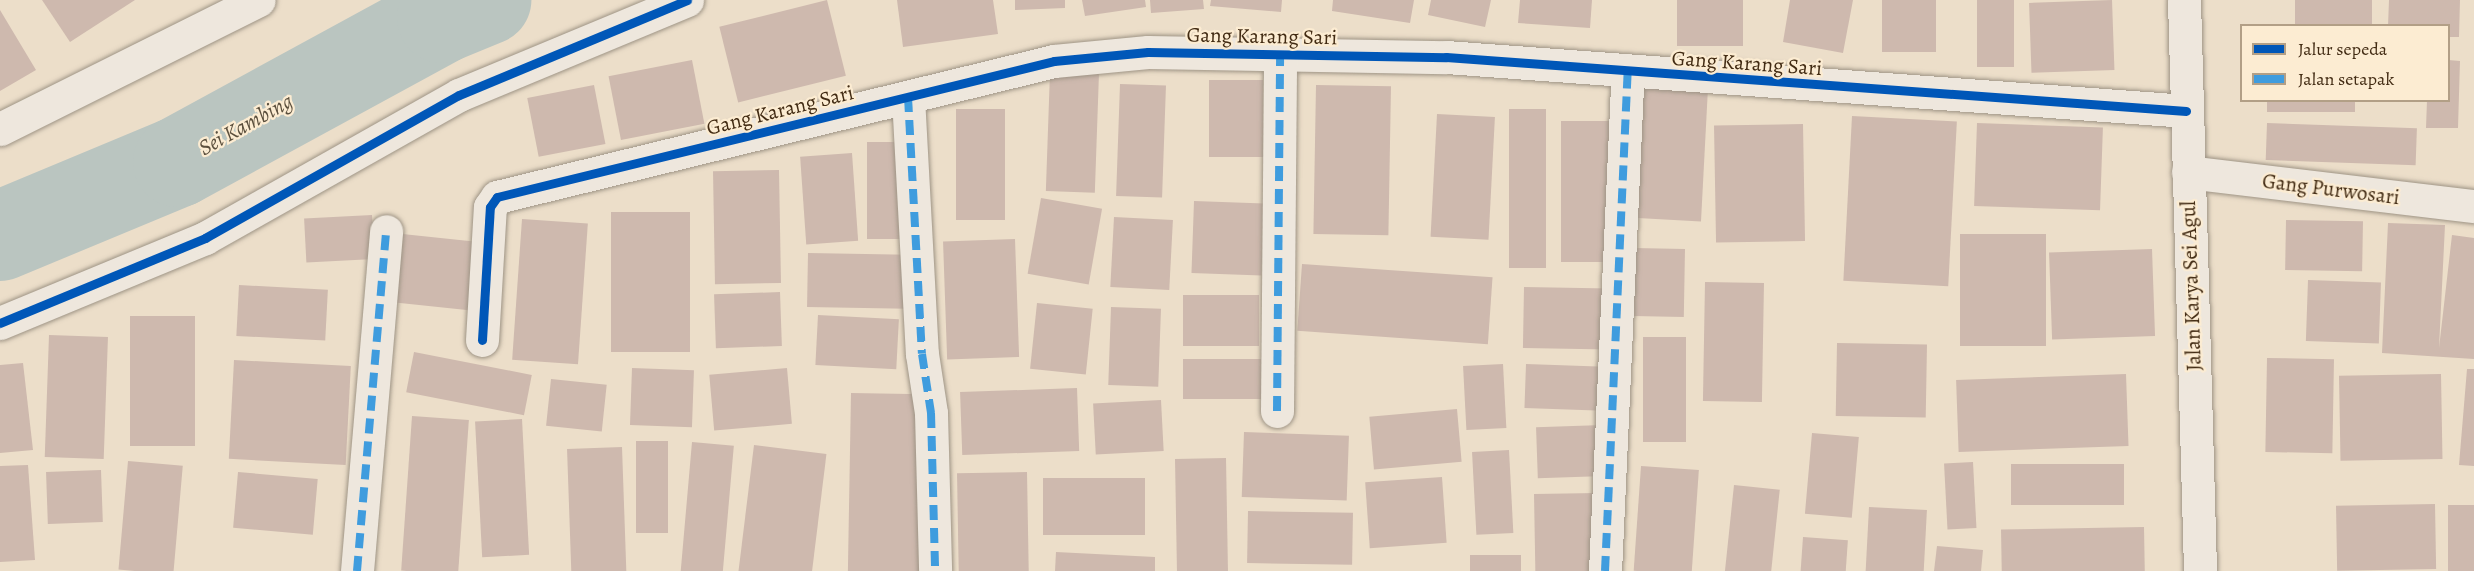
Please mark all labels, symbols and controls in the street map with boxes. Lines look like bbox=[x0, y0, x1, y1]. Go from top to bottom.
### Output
street label: Gang Karang Sari bbox=[1186, 22, 1338, 50]
legend bbox=[2240, 24, 2450, 102]
text: Jalur sepeda bbox=[2298, 37, 2387, 61]
street label: Gang Karang Sari bbox=[1671, 45, 1823, 81]
text: Jalan setapak bbox=[2298, 67, 2394, 91]
street label: Gang Karang Sari bbox=[704, 80, 856, 140]
water label: Sei Kambing bbox=[194, 88, 298, 162]
street label: Gang Purwosari bbox=[2261, 168, 2401, 210]
street label: Jalan Karya Sei Agul bbox=[2175, 201, 2207, 371]

